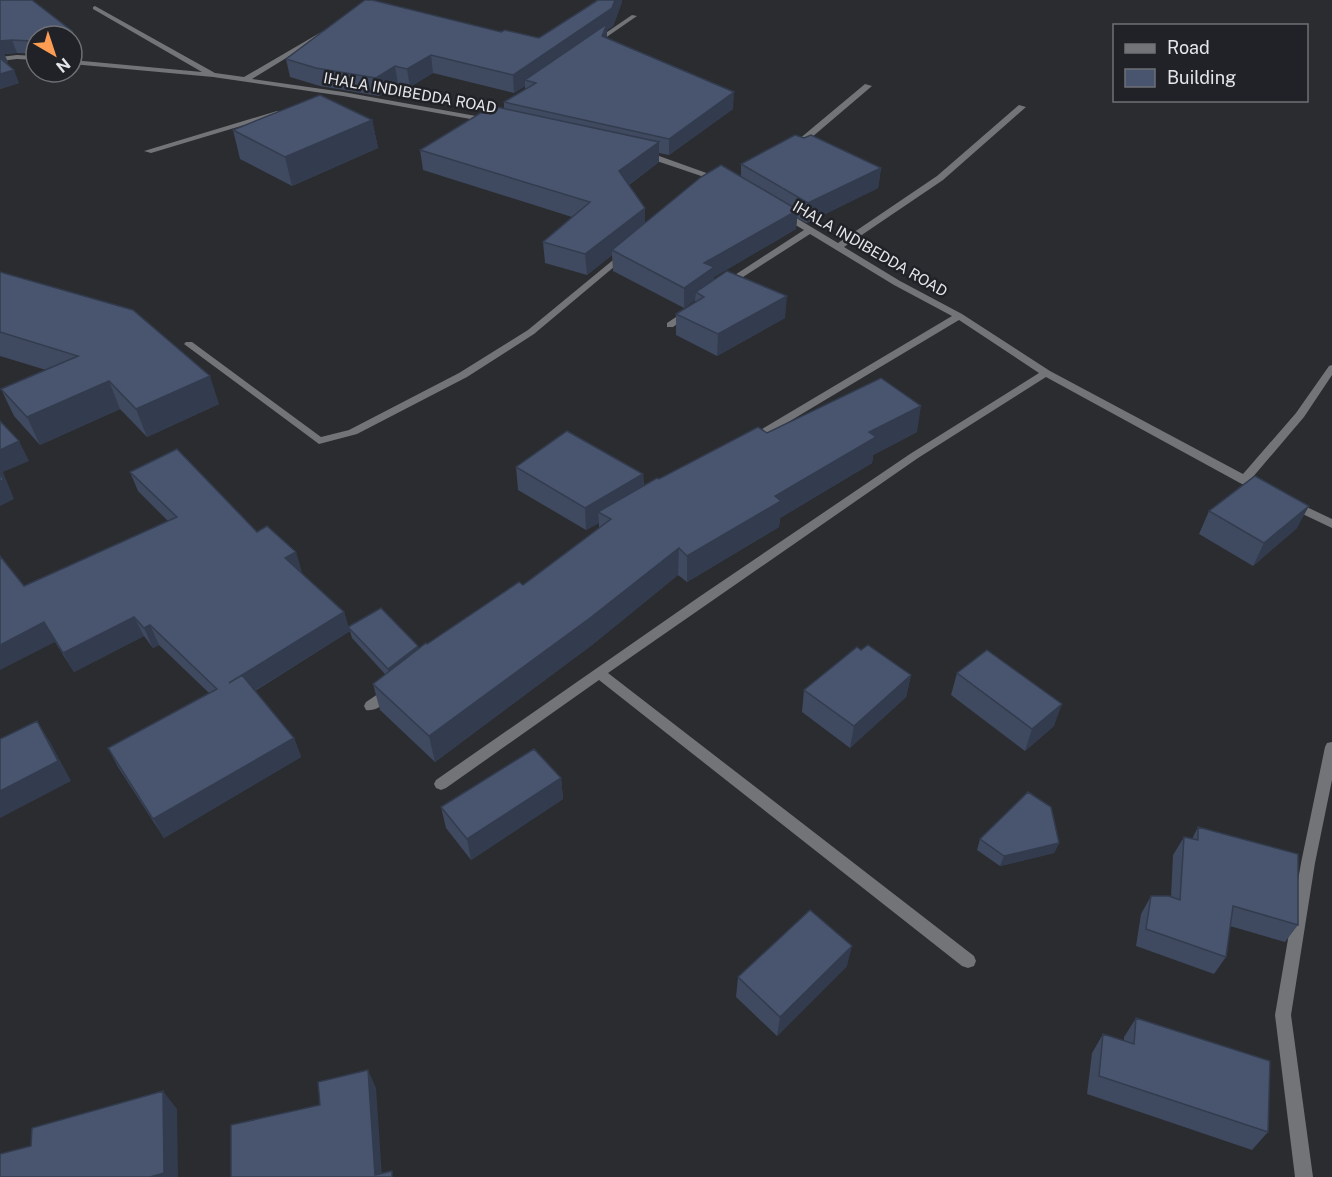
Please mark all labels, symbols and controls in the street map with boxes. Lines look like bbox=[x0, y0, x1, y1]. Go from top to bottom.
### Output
north arrow bbox=[24, 24, 84, 84]
legend bbox=[1113, 24, 1308, 102]
text: Road bbox=[1167, 37, 1210, 58]
text: N bbox=[52, 54, 74, 77]
text: Building bbox=[1167, 67, 1236, 88]
street label: IHALA INDIBEDDA ROAD bbox=[322, 69, 498, 116]
street label: IHALA INDIBEDDA ROAD bbox=[790, 197, 951, 300]

